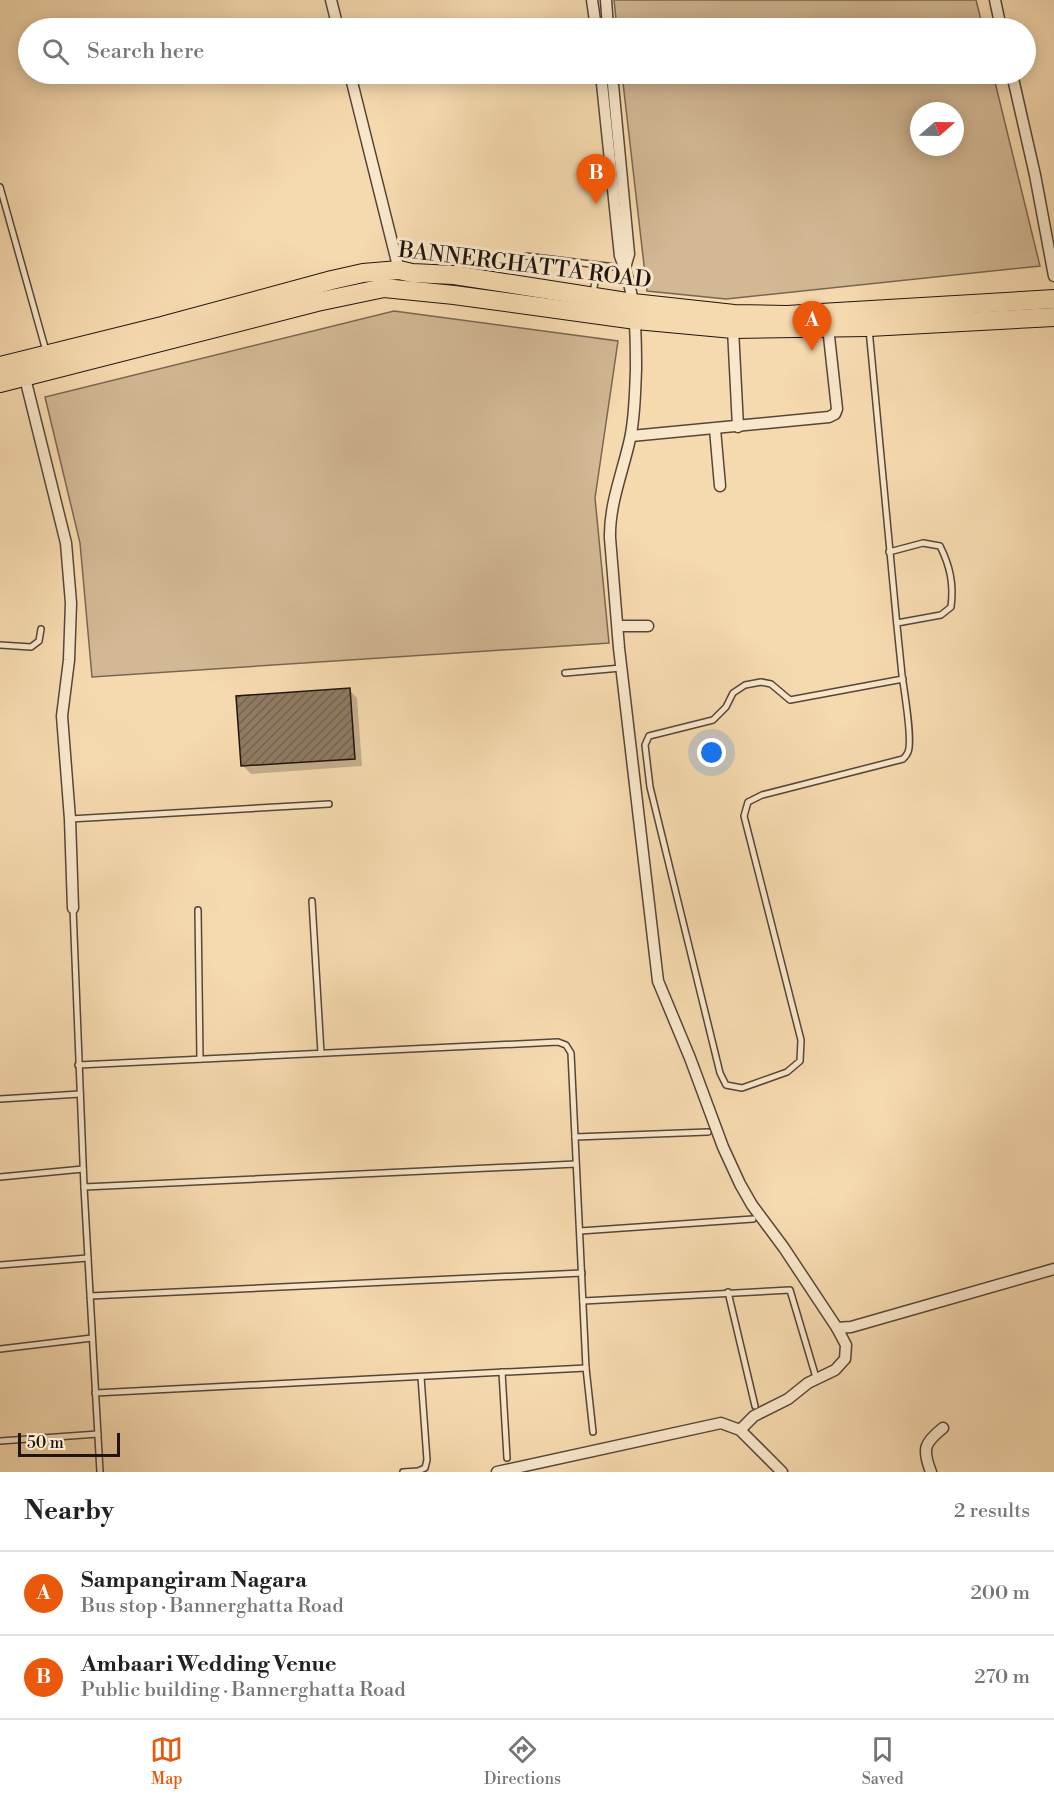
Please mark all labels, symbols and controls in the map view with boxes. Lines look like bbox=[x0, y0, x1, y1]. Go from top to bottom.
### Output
search box bbox=[18, 18, 1036, 84]
icon: search bbox=[39, 35, 72, 68]
text: Search here bbox=[87, 38, 204, 65]
north arrow bbox=[910, 102, 964, 156]
pin: B bbox=[576, 154, 616, 204]
street label: BANNERGHATTA ROAD bbox=[396, 236, 653, 294]
pin: A bbox=[792, 302, 832, 351]
your location bbox=[697, 738, 726, 767]
scale bar bbox=[18, 1430, 120, 1458]
text: 50 m bbox=[27, 1433, 64, 1453]
text: Nearby bbox=[24, 1495, 114, 1527]
text: 2 results bbox=[954, 1499, 1030, 1524]
text: Sampangiram Nagara bbox=[81, 1567, 307, 1594]
text: A bbox=[36, 1581, 51, 1606]
text: 200 m bbox=[970, 1581, 1030, 1606]
text: Bus stop · Bannerghatta Road bbox=[81, 1594, 344, 1619]
text: Ambaari Wedding Venue bbox=[81, 1651, 337, 1678]
text: B bbox=[36, 1665, 51, 1690]
text: 270 m bbox=[974, 1665, 1030, 1690]
text: Public building · Bannerghatta Road bbox=[81, 1678, 406, 1703]
tab: Map bbox=[150, 1733, 183, 1789]
tab: Directions bbox=[484, 1733, 561, 1789]
tab: Saved bbox=[862, 1733, 904, 1789]

